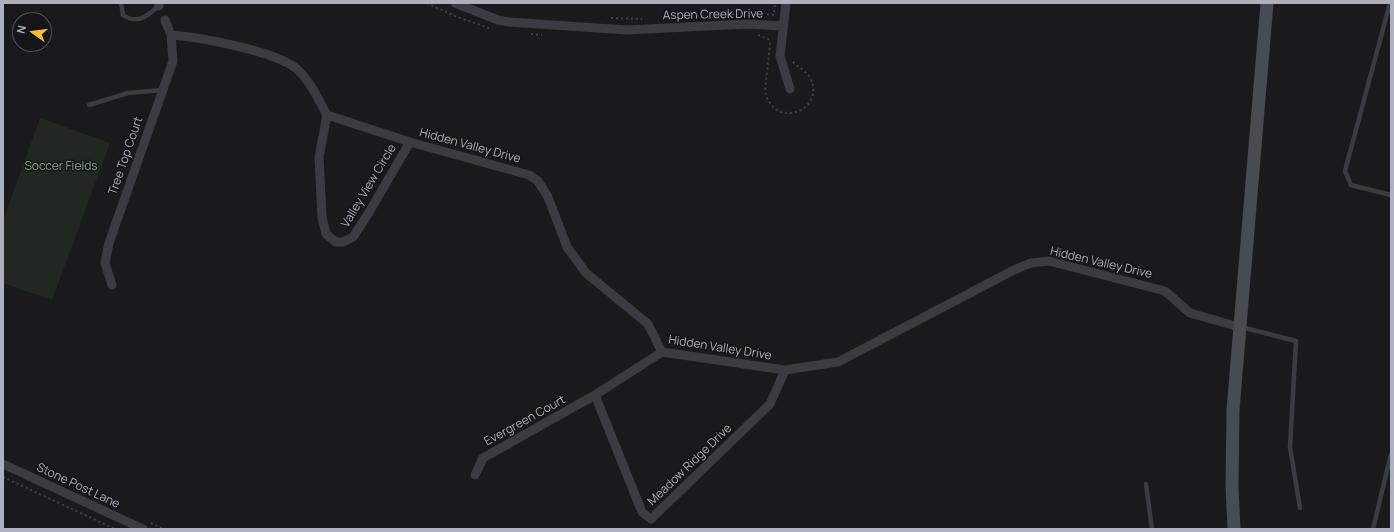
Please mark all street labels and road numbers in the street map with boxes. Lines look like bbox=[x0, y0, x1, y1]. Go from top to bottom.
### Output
street label: Aspen Creek Drive bbox=[663, 7, 763, 23]
street label: Tree Top Court bbox=[106, 115, 146, 197]
street label: Hidden Valley Drive bbox=[418, 126, 522, 166]
street label: Valley View Circle bbox=[338, 142, 400, 230]
street label: Hidden Valley Drive bbox=[1049, 244, 1153, 282]
street label: Hidden Valley Drive bbox=[667, 333, 773, 363]
street label: Evergreen Court bbox=[482, 393, 568, 449]
street label: Meadow Ridge Drive bbox=[645, 421, 735, 509]
street label: Stone Post Lane bbox=[34, 460, 122, 512]

